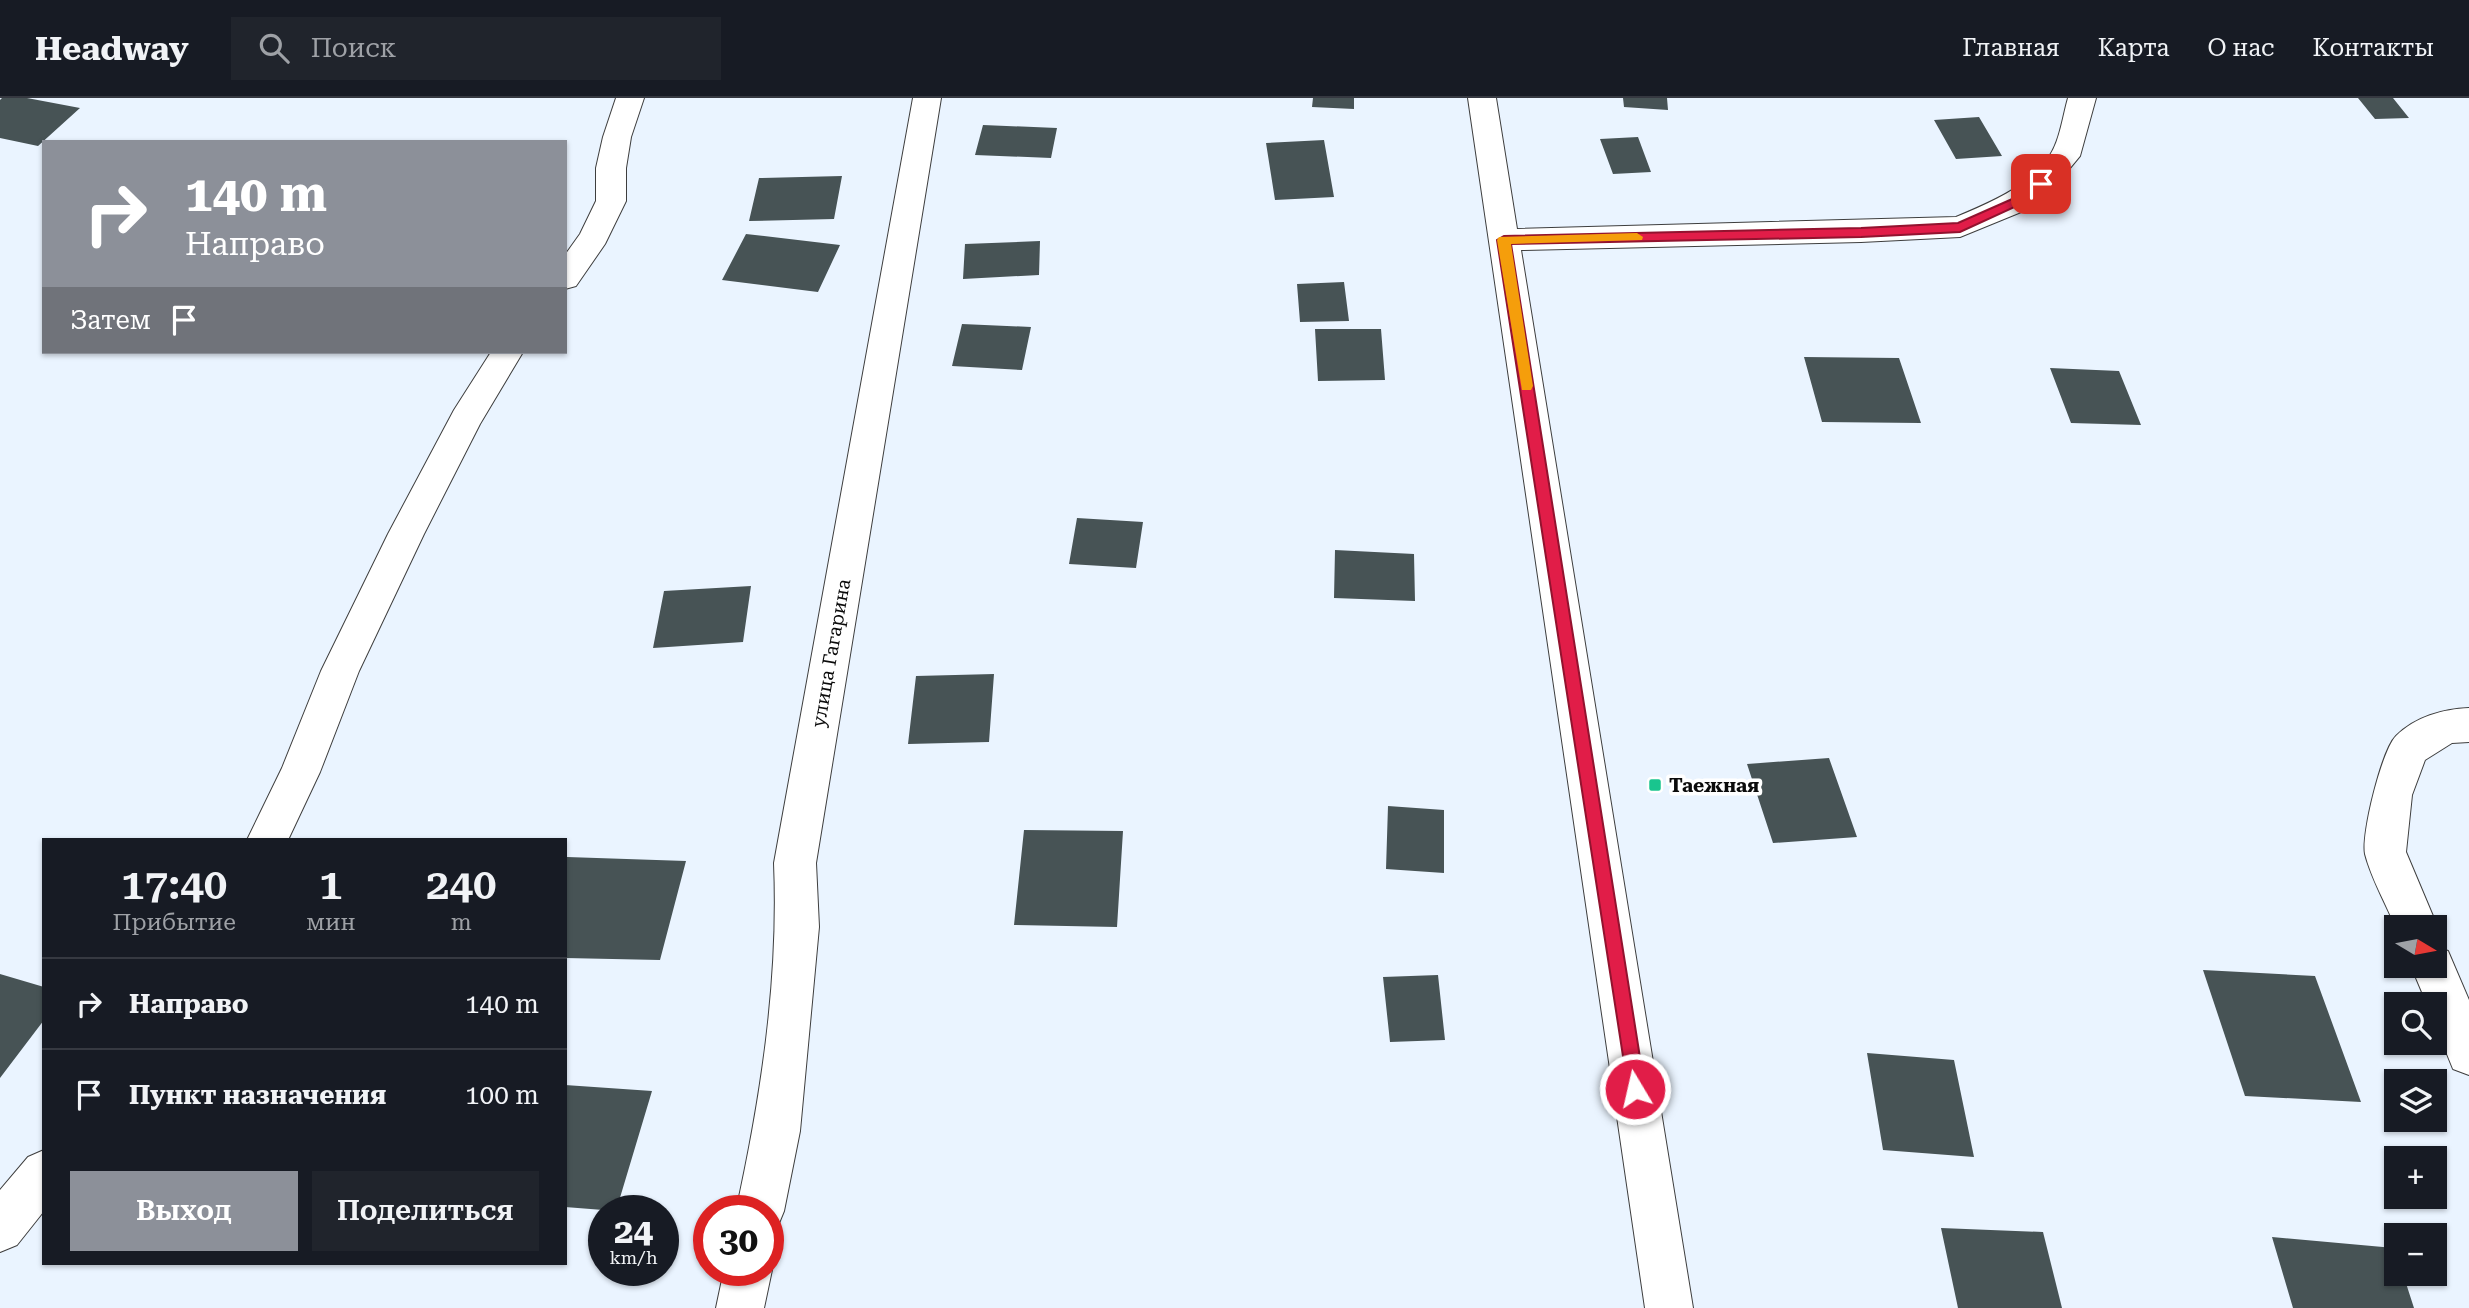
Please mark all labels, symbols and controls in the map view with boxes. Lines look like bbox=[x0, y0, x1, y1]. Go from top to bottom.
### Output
search box bbox=[231, 17, 721, 80]
text: Headway bbox=[35, 29, 189, 68]
icon: search bbox=[255, 29, 293, 67]
text: Поиск bbox=[311, 33, 396, 63]
text: Главная bbox=[1962, 34, 2060, 62]
text: Карта bbox=[2098, 34, 2169, 62]
text: О нас bbox=[2207, 34, 2274, 62]
text: Контакты bbox=[2312, 34, 2434, 62]
pin bbox=[2011, 154, 2071, 214]
icon: arrive bbox=[2022, 165, 2060, 203]
text: 140 m bbox=[185, 166, 327, 223]
icon: right bbox=[70, 168, 161, 259]
text: Направо bbox=[185, 225, 325, 263]
icon: arrive bbox=[165, 301, 203, 339]
text: Затем bbox=[70, 305, 151, 335]
street label: улица Гагарина bbox=[807, 576, 856, 729]
place label: Таежная bbox=[1669, 774, 1759, 797]
marker: Таежная bbox=[1647, 777, 1663, 793]
text: 17:40 bbox=[121, 860, 227, 909]
text: 1 bbox=[319, 860, 343, 909]
text: 240 bbox=[426, 860, 496, 909]
text: Прибытие bbox=[113, 909, 236, 936]
text: мин bbox=[306, 909, 355, 936]
text: m bbox=[451, 909, 472, 936]
north arrow bbox=[2384, 915, 2446, 978]
map controls bbox=[2384, 915, 2447, 1286]
icon: right bbox=[70, 985, 108, 1023]
text: Направо bbox=[129, 989, 249, 1019]
text: 140 m bbox=[465, 989, 539, 1019]
button: search bbox=[2384, 992, 2447, 1055]
position arrow bbox=[1598, 1052, 1672, 1126]
button: layers bbox=[2384, 1069, 2447, 1132]
icon: arrive bbox=[70, 1076, 108, 1114]
text: Пункт назначения bbox=[129, 1080, 386, 1110]
text: 100 m bbox=[465, 1080, 539, 1110]
button: + bbox=[2384, 1146, 2447, 1209]
button: Выход bbox=[70, 1171, 298, 1251]
button: Поделиться bbox=[312, 1171, 539, 1251]
speed limit sign: 30 bbox=[693, 1195, 784, 1286]
text: 24 bbox=[614, 1211, 653, 1252]
button: − bbox=[2384, 1223, 2447, 1286]
text: km/h bbox=[609, 1247, 658, 1268]

